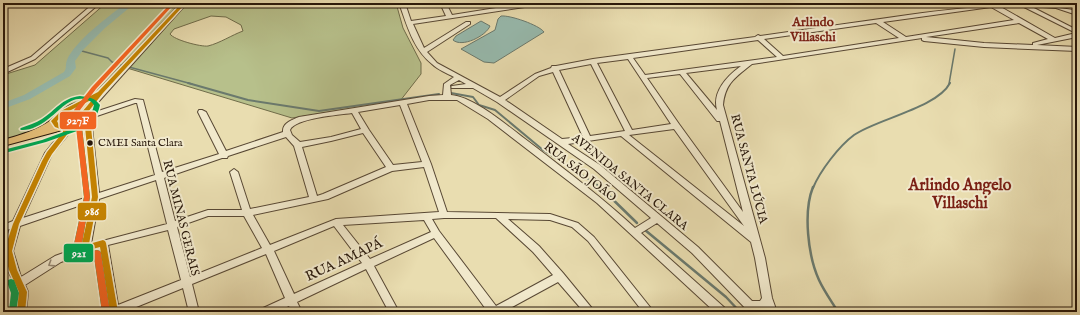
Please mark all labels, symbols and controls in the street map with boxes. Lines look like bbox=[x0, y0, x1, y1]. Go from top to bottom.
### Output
district label: Arlindo Villaschi bbox=[789, 14, 836, 46]
line badge: 927F bbox=[59, 111, 97, 130]
street label: RUA SANTA LÚCIA bbox=[727, 112, 772, 226]
text: 927F bbox=[66, 114, 89, 128]
street label: AVENIDA SANTA CLARA bbox=[568, 130, 692, 234]
place label: CMEI Santa Clara bbox=[98, 136, 183, 150]
marker: CMEI Santa Clara bbox=[85, 138, 95, 148]
street label: RUA SÃO JOÃO bbox=[540, 138, 620, 206]
street label: RUA MINAS GERAIS bbox=[159, 159, 203, 277]
district label: Arlindo Angelo Villaschi bbox=[908, 176, 1012, 214]
line badge: 986 bbox=[77, 202, 107, 221]
text: 986 bbox=[84, 205, 100, 219]
street label: RUA AMAPÁ bbox=[302, 233, 386, 286]
line badge: 921 bbox=[63, 243, 94, 263]
text: 921 bbox=[71, 247, 86, 261]
one-way arrow bbox=[48, 259, 55, 267]

